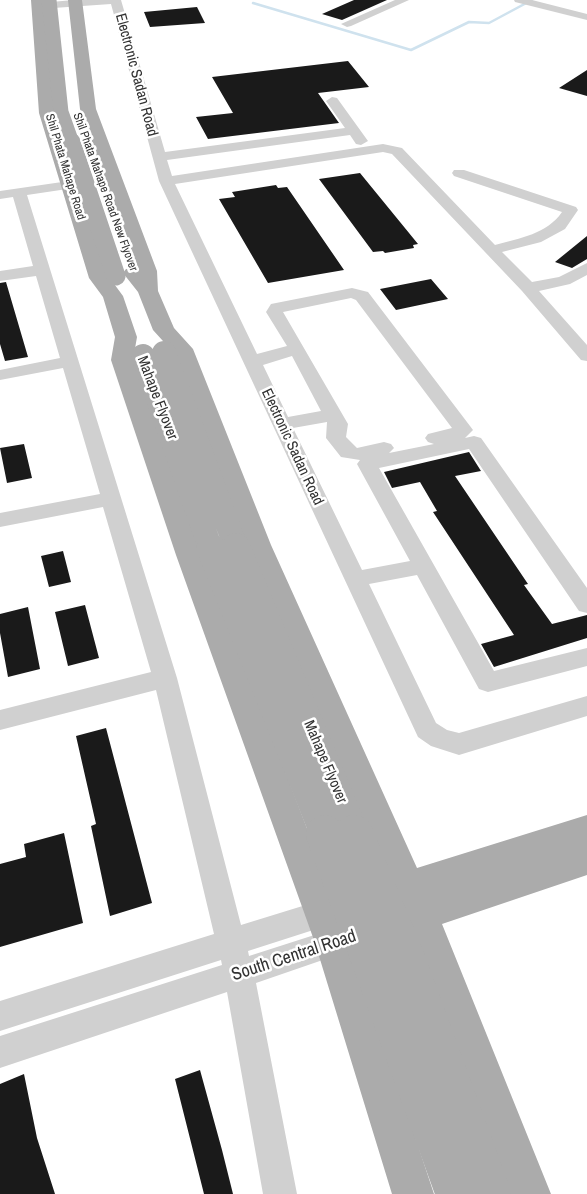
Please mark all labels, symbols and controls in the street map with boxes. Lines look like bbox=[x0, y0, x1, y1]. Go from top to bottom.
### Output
street label: Electronic Sadan Road bbox=[111, 12, 161, 138]
street label: Shil Phata Mahape Road New Flyover bbox=[70, 111, 140, 273]
street label: Shil Phata Mahape Road bbox=[42, 112, 88, 222]
street label: Mahape Flyover bbox=[133, 354, 181, 442]
street label: Electronic Sadan Road bbox=[257, 386, 327, 508]
street label: Mahape Flyover bbox=[299, 718, 351, 806]
street label: South Central Road bbox=[229, 926, 359, 986]

